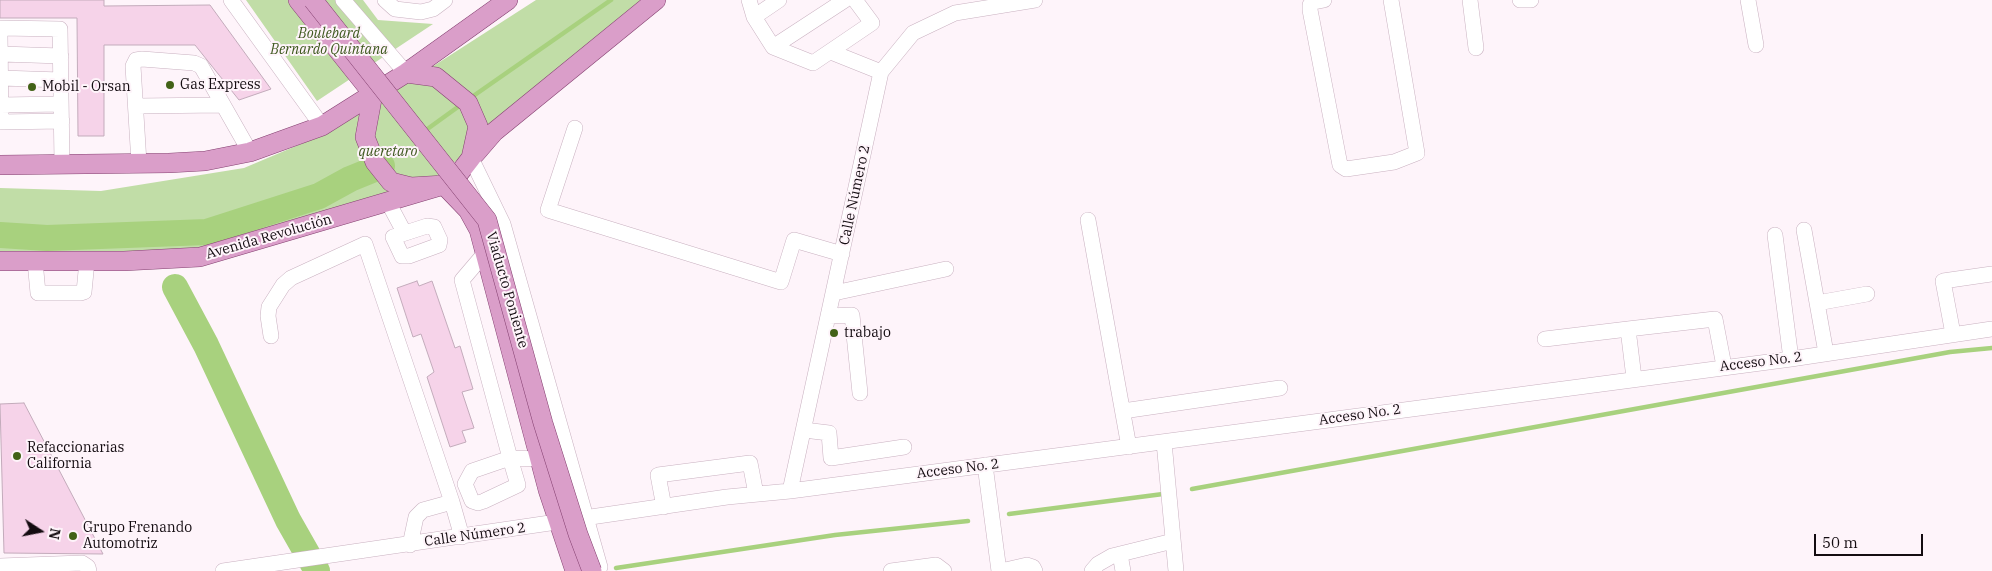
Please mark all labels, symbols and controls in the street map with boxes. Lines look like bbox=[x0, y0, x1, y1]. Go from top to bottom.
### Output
park label: Boulebard Bernardo Quintana bbox=[270, 26, 388, 58]
place label: Gas Express bbox=[180, 77, 261, 93]
place label: Mobil - Orsan bbox=[42, 79, 131, 95]
marker: Gas Express bbox=[164, 79, 176, 91]
marker: Mobil - Orsan bbox=[26, 81, 38, 93]
street label: Calle Número 2 bbox=[836, 143, 874, 247]
park label: queretaro bbox=[358, 144, 418, 160]
street label: Avenida Revolución bbox=[204, 211, 334, 263]
street label: Viaducto Poniente bbox=[482, 230, 532, 350]
place label: trabajo bbox=[844, 325, 891, 341]
marker: trabajo bbox=[828, 327, 840, 339]
street label: Acceso No. 2 bbox=[1719, 349, 1803, 375]
street label: Acceso No. 2 bbox=[1318, 401, 1402, 429]
place label: Refaccionarias California bbox=[27, 440, 124, 472]
marker: Refaccionarias California bbox=[11, 450, 23, 462]
street label: Acceso No. 2 bbox=[916, 456, 1000, 482]
north arrow bbox=[15, 506, 65, 556]
place label: Grupo Frenando Automotriz bbox=[83, 520, 192, 552]
street label: Calle Número 2 bbox=[423, 520, 527, 550]
scale bar bbox=[1817, 524, 1926, 556]
text: N bbox=[45, 527, 65, 541]
marker: Grupo Frenando Automotriz bbox=[67, 530, 79, 542]
text: 50 m bbox=[1822, 533, 1858, 552]

